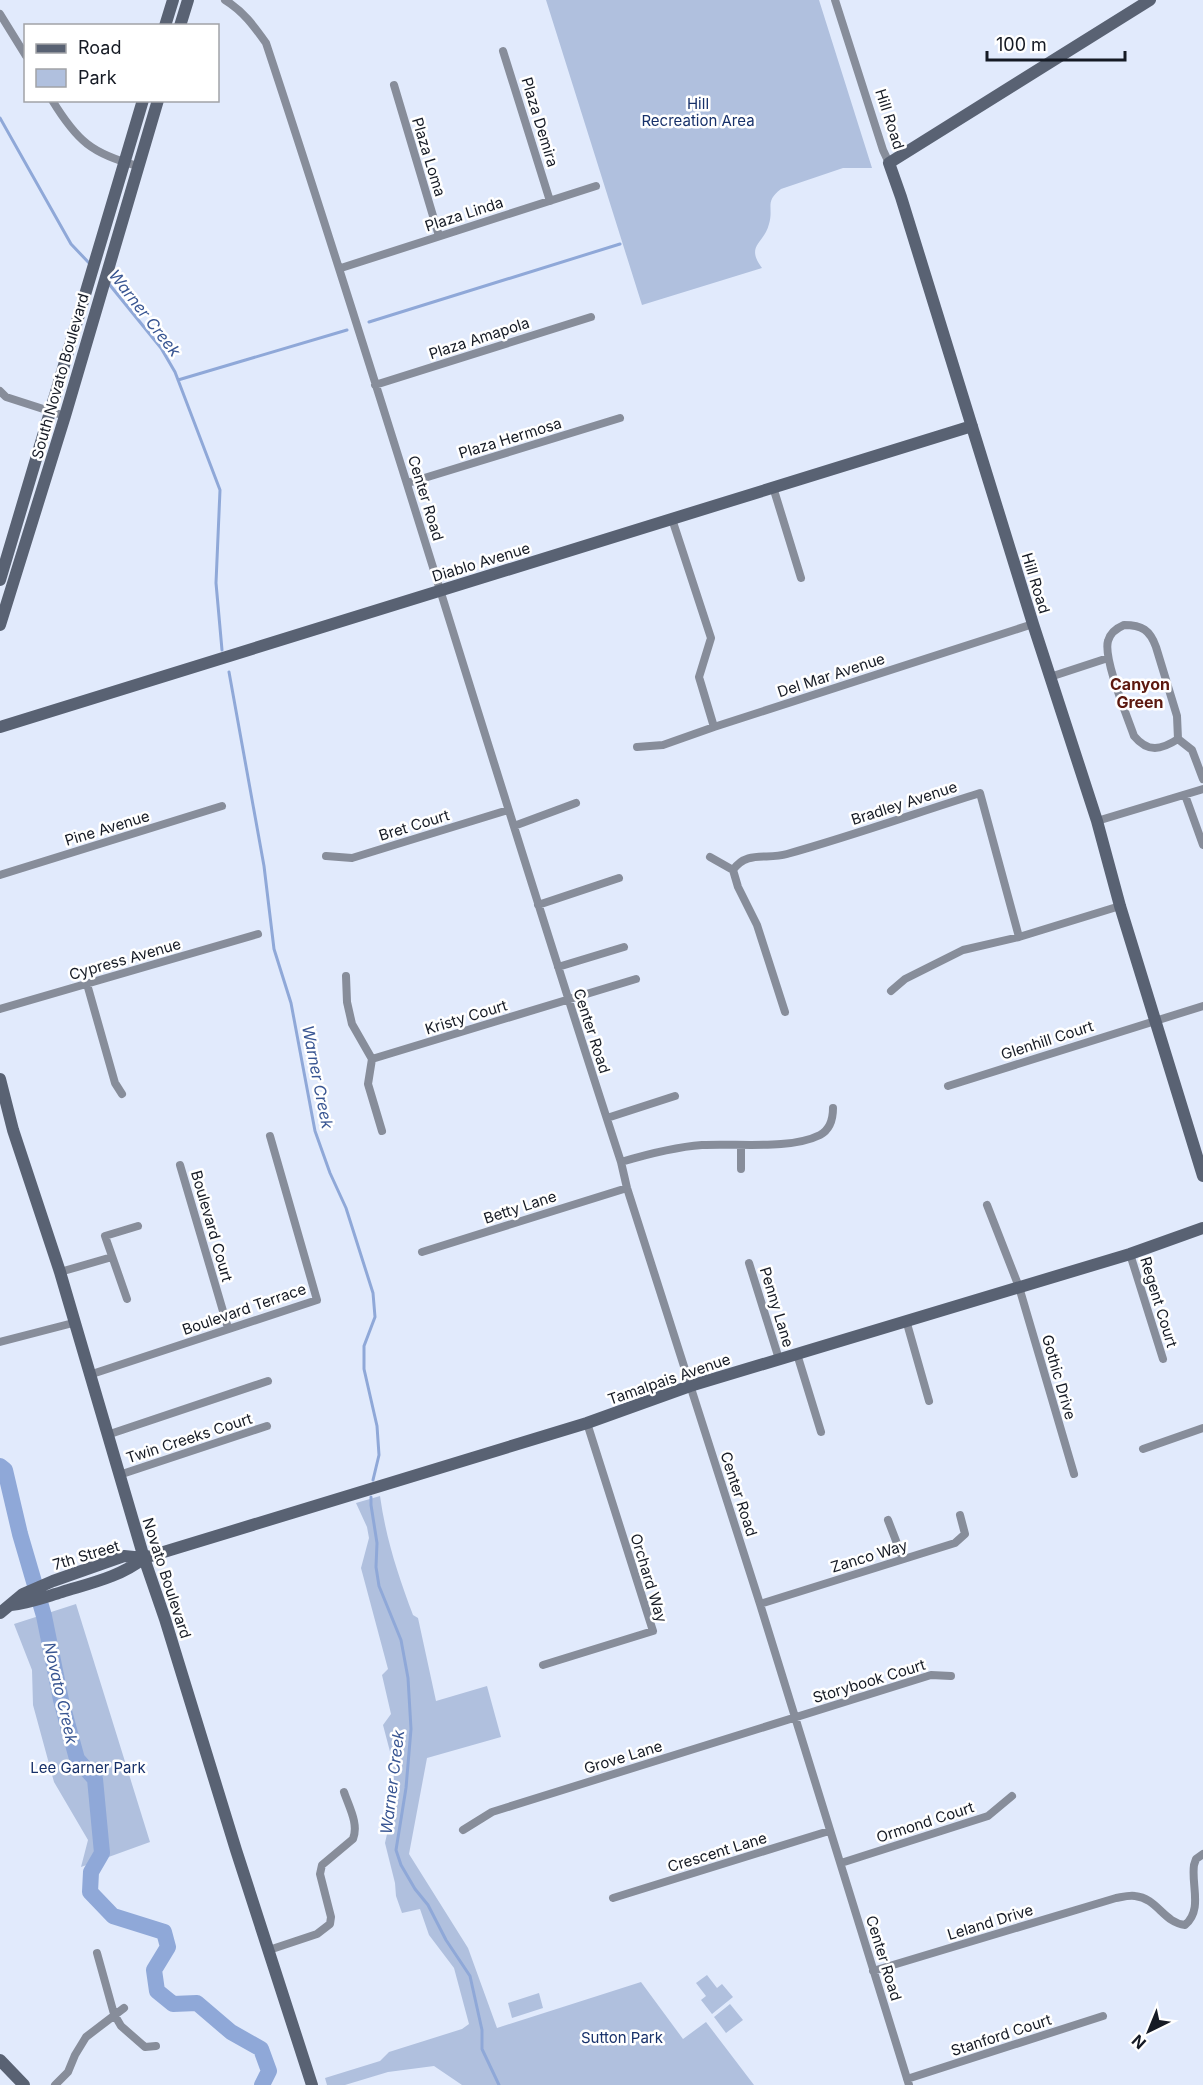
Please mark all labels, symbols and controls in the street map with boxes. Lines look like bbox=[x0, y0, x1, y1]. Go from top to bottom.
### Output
legend bbox=[24, 24, 219, 102]
scale bar bbox=[987, 24, 1125, 62]
text: 100 m bbox=[996, 34, 1047, 55]
text: Road bbox=[78, 37, 121, 58]
text: Park bbox=[78, 67, 117, 88]
street label: Plaza Demira bbox=[517, 75, 563, 169]
street label: Hill Road bbox=[871, 86, 909, 152]
park label: Hill Recreation Area bbox=[641, 94, 755, 130]
street label: Plaza Loma bbox=[408, 115, 450, 199]
street label: Plaza Linda bbox=[422, 192, 506, 236]
water label: Warner Creek bbox=[105, 266, 185, 361]
street label: South Novato Boulevard bbox=[27, 291, 93, 461]
street label: Plaza Amapola bbox=[426, 313, 532, 363]
street label: Plaza Hermosa bbox=[456, 413, 564, 463]
street label: Center Road bbox=[404, 453, 448, 543]
street label: Diablo Avenue bbox=[430, 538, 532, 586]
street label: Hill Road bbox=[1018, 550, 1054, 616]
street label: Del Mar Avenue bbox=[775, 649, 887, 701]
district label: Canyon Green bbox=[1110, 674, 1170, 712]
street label: Bradley Avenue bbox=[849, 777, 959, 829]
street label: Bret Court bbox=[376, 805, 452, 845]
street label: Pine Avenue bbox=[62, 806, 152, 850]
street label: Cypress Avenue bbox=[67, 934, 183, 984]
street label: Center Road bbox=[569, 986, 615, 1076]
street label: Kristy Court bbox=[423, 995, 509, 1039]
street label: Glenhill Court bbox=[998, 1016, 1096, 1064]
water label: Warner Creek bbox=[298, 1024, 338, 1131]
street label: Boulevard Court bbox=[187, 1168, 237, 1284]
street label: Betty Lane bbox=[481, 1186, 559, 1228]
street label: Regent Court bbox=[1136, 1254, 1182, 1350]
street label: Penny Lane bbox=[756, 1265, 798, 1349]
street label: Boulevard Terrace bbox=[180, 1279, 308, 1339]
street label: Gothic Drive bbox=[1038, 1332, 1080, 1422]
street label: Tamalpais Avenue bbox=[605, 1349, 733, 1409]
street label: Twin Creeks Court bbox=[124, 1409, 255, 1467]
street label: Center Road bbox=[716, 1449, 762, 1539]
street label: Novato Boulevard bbox=[139, 1515, 195, 1641]
street label: Orchard Way bbox=[626, 1531, 672, 1625]
street label: Zanco Way bbox=[828, 1535, 910, 1577]
street label: 7th Street bbox=[50, 1536, 122, 1574]
water label: Novato Creek bbox=[40, 1640, 82, 1746]
street label: Storybook Court bbox=[810, 1655, 928, 1707]
water label: Warner Creek bbox=[376, 1729, 408, 1835]
street label: Grove Lane bbox=[582, 1736, 664, 1778]
park label: Lee Garner Park bbox=[30, 1758, 146, 1777]
street label: Ormond Court bbox=[874, 1797, 976, 1847]
street label: Crescent Lane bbox=[665, 1828, 769, 1876]
street label: Leland Drive bbox=[945, 1900, 1035, 1944]
street label: Center Road bbox=[862, 1913, 906, 2003]
north arrow bbox=[1119, 2001, 1179, 2061]
street label: Stanford Court bbox=[948, 2010, 1054, 2060]
park label: Sutton Park bbox=[581, 2028, 664, 2047]
text: N bbox=[1127, 2030, 1150, 2053]

